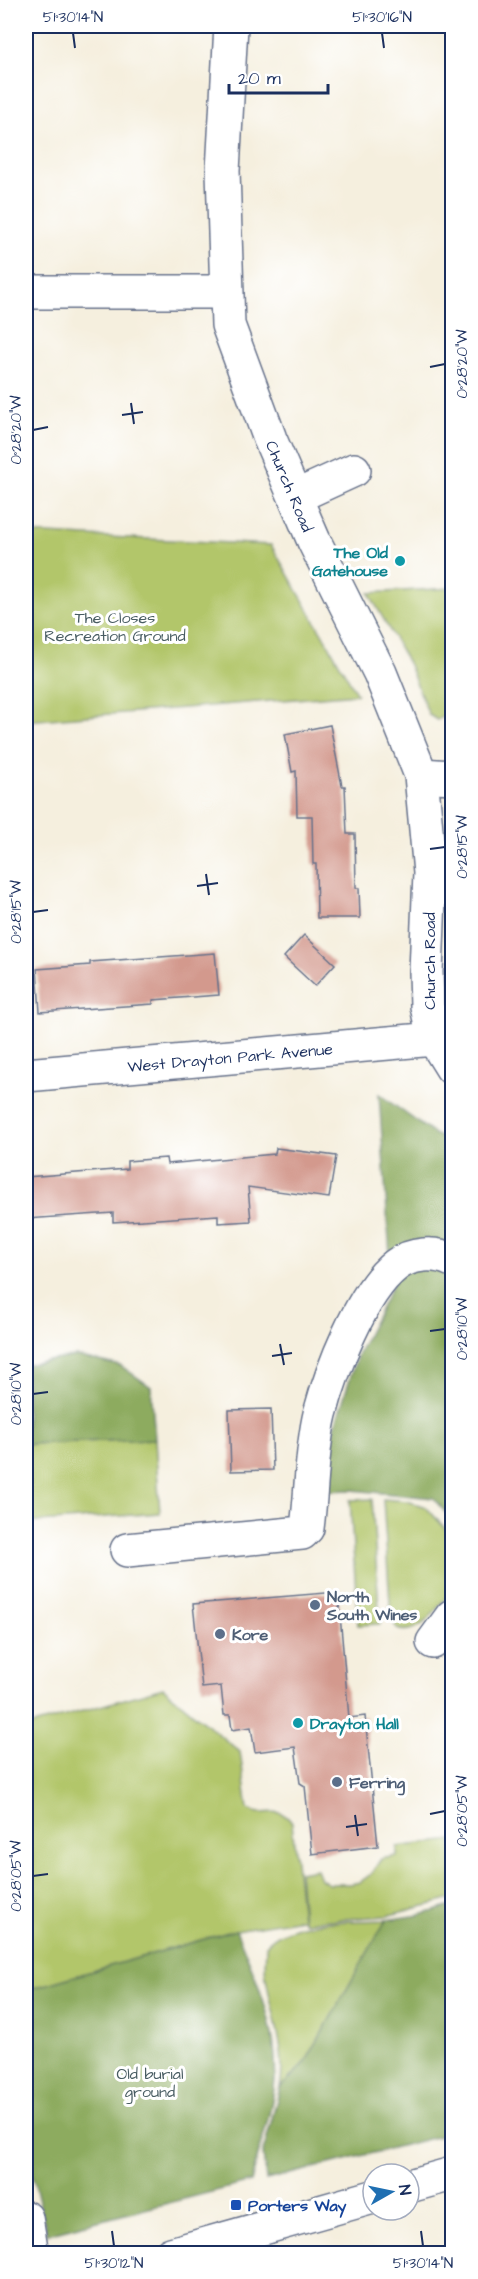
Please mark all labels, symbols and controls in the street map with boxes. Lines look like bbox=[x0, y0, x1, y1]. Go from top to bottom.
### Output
text: 51°30'14"N bbox=[43, 7, 103, 28]
text: 51°30'16"N bbox=[352, 7, 412, 28]
scale bar bbox=[229, 57, 328, 95]
text: 20 m bbox=[238, 66, 281, 91]
text: 0°28'20"W bbox=[452, 329, 473, 399]
text: 0°28'20"W bbox=[6, 395, 27, 465]
street label: Church Road bbox=[260, 437, 318, 536]
place label: The Old Gatehouse bbox=[312, 542, 389, 582]
marker: The Old Gatehouse bbox=[393, 554, 407, 568]
park label: The Closes Recreation Ground bbox=[44, 607, 186, 647]
text: 0°28'15"W bbox=[452, 815, 473, 879]
text: 0°28'15"W bbox=[6, 880, 27, 944]
street label: Church Road bbox=[419, 912, 441, 1010]
street label: West Drayton Park Avenue bbox=[127, 1038, 334, 1079]
text: 0°28'10"W bbox=[452, 1298, 473, 1360]
text: 0°28'10"W bbox=[6, 1363, 27, 1425]
place label: North South Wines bbox=[326, 1586, 417, 1626]
marker: North South Wines bbox=[308, 1598, 322, 1612]
place label: Kore bbox=[232, 1624, 269, 1646]
marker: Kore bbox=[213, 1627, 227, 1641]
place label: Drayton Hall bbox=[310, 1713, 399, 1736]
marker: Drayton Hall bbox=[291, 1716, 305, 1730]
place label: Ferring bbox=[349, 1772, 406, 1796]
marker: Ferring bbox=[330, 1775, 344, 1789]
text: 0°28'05"W bbox=[452, 1775, 473, 1847]
text: 0°28'05"W bbox=[6, 1840, 27, 1912]
park label: Old burial ground bbox=[117, 2063, 183, 2104]
north arrow bbox=[361, 2162, 421, 2222]
text: N bbox=[393, 2183, 416, 2196]
place label: Porters Way bbox=[248, 2195, 347, 2218]
marker: Porters Way bbox=[229, 2198, 243, 2212]
text: 51°30'12"N bbox=[85, 2253, 143, 2274]
text: 51°30'14"N bbox=[393, 2253, 453, 2274]

